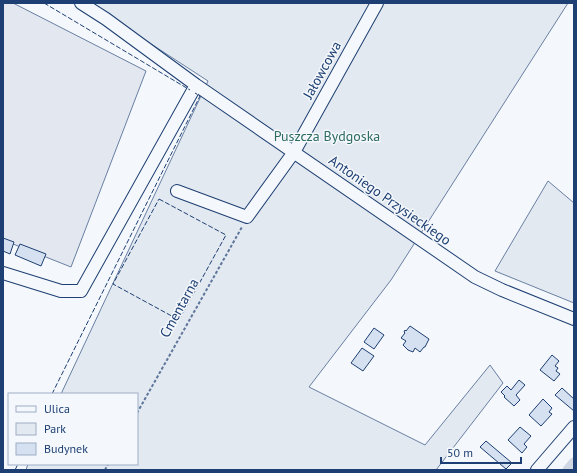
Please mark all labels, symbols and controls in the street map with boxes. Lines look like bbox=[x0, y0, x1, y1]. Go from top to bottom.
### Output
street label: Jałowcowa bbox=[298, 38, 345, 103]
park label: Puszcza Bydgoska bbox=[274, 127, 380, 145]
street label: Antoniego Przysieckiego bbox=[325, 151, 455, 249]
street label: Cmentarna bbox=[155, 275, 203, 341]
legend bbox=[8, 393, 138, 465]
text: Ulica bbox=[44, 401, 70, 416]
text: Park bbox=[44, 421, 66, 436]
scale bar bbox=[441, 439, 521, 465]
text: Budynek bbox=[44, 441, 88, 456]
text: 50 m bbox=[447, 445, 473, 460]

